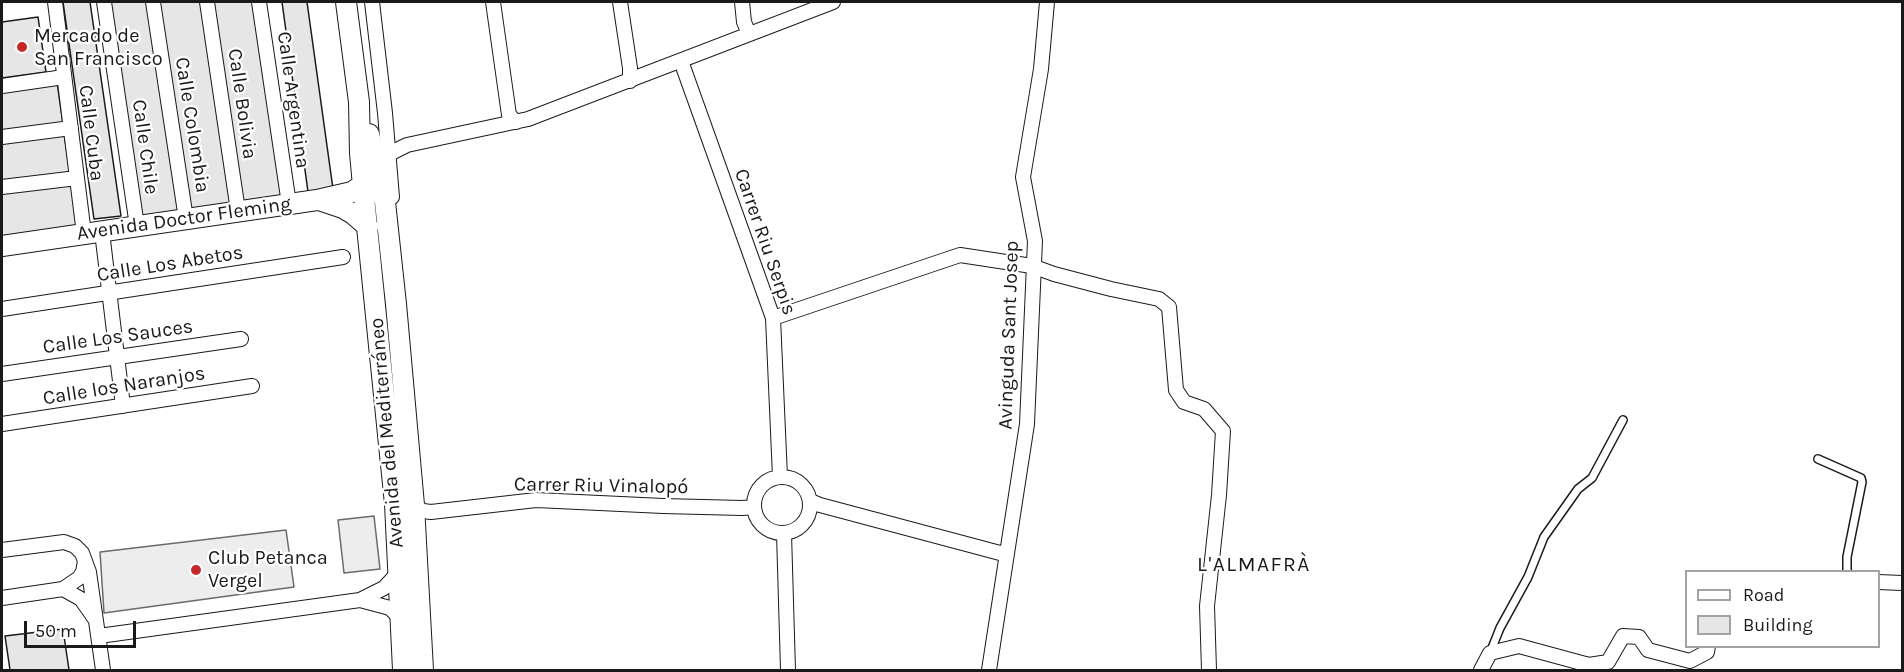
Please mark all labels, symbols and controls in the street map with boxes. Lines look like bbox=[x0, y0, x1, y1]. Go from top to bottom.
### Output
place label: Mercado de San Francisco bbox=[34, 24, 163, 71]
street label: Calle Argentina bbox=[272, 30, 314, 170]
marker: Mercado de San Francisco bbox=[15, 40, 29, 54]
street label: Calle Bolivia bbox=[222, 47, 262, 161]
street label: Calle Colombia bbox=[169, 56, 215, 194]
street label: Calle Cuba bbox=[73, 84, 109, 182]
street label: Calle Chile bbox=[126, 98, 164, 196]
street label: Carrer Riu Serpis bbox=[729, 166, 801, 318]
street label: Avenida Doctor Fleming bbox=[75, 192, 293, 246]
street label: Avinguda Sant Josep bbox=[994, 240, 1024, 430]
street label: Calle Los Abetos bbox=[95, 241, 245, 287]
street label: Calle Los Sauces bbox=[41, 315, 195, 359]
street label: Avenida del Mediterráneo bbox=[365, 317, 409, 549]
street label: Calle los Naranjos bbox=[41, 361, 207, 411]
street label: Carrer Riu Vinalopó bbox=[514, 472, 688, 500]
place label: Club Petanca Vergel bbox=[208, 546, 328, 593]
district label: L'ALMAFRÀ bbox=[1197, 552, 1311, 578]
marker: Club Petanca Vergel bbox=[189, 563, 203, 577]
legend bbox=[1685, 570, 1880, 648]
text: Road bbox=[1743, 584, 1784, 606]
scale bar bbox=[27, 609, 140, 647]
text: Building bbox=[1743, 614, 1813, 636]
text: 50 m bbox=[35, 620, 77, 642]

